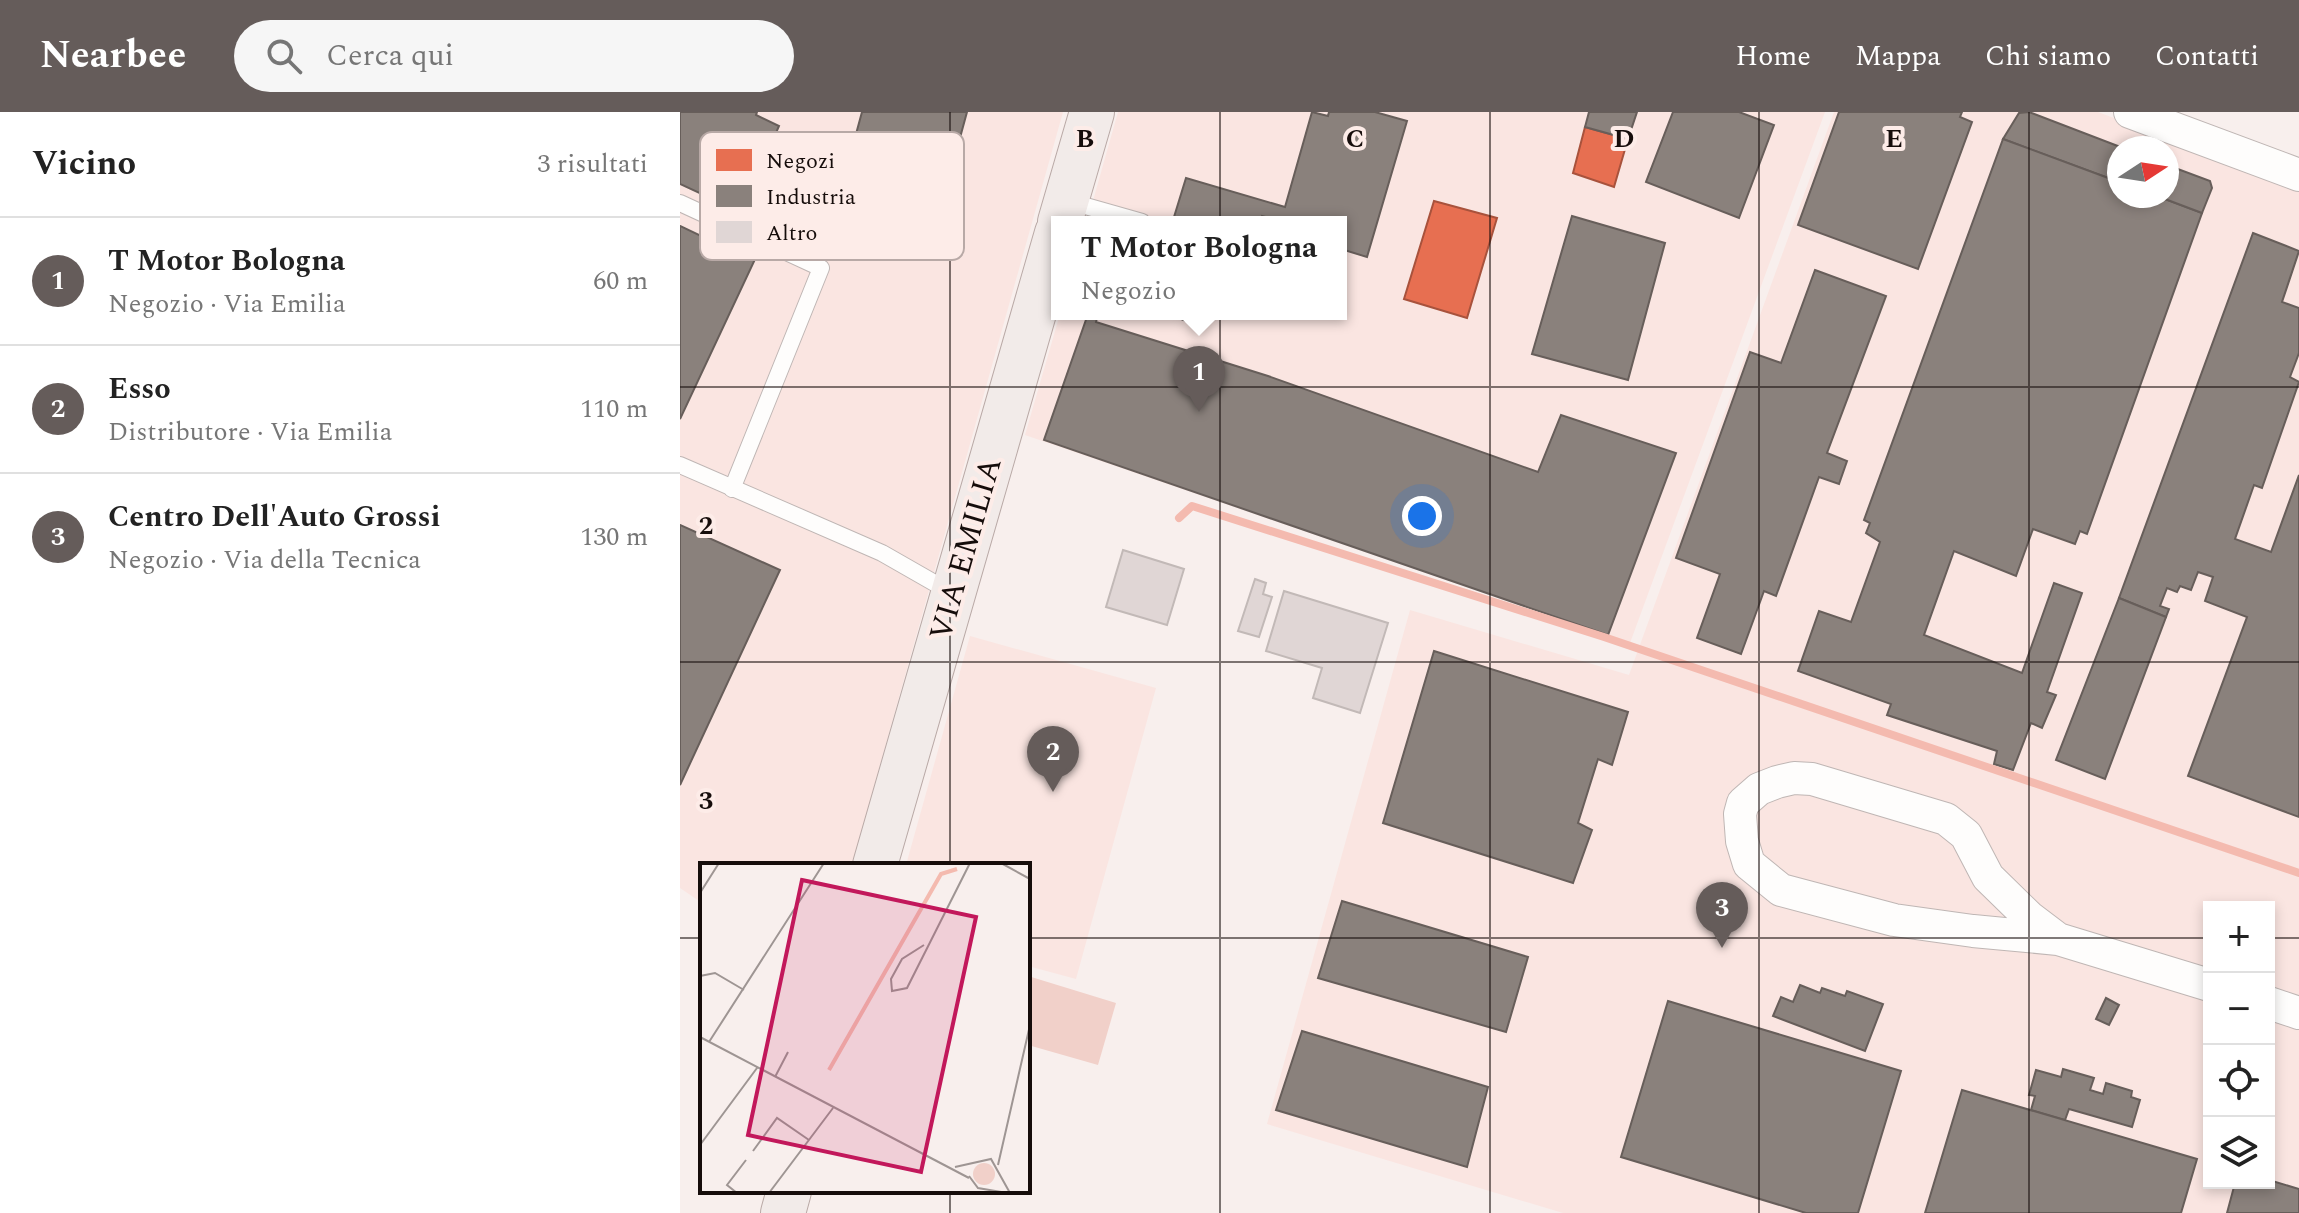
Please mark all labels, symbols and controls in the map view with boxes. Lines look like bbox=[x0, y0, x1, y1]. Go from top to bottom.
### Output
search box bbox=[234, 20, 794, 92]
text: Nearbee bbox=[40, 27, 186, 85]
text: Cerca qui bbox=[326, 33, 454, 79]
icon: search bbox=[262, 34, 306, 78]
text: Home bbox=[1735, 35, 1811, 78]
text: Mappa bbox=[1855, 35, 1941, 78]
text: Chi siamo bbox=[1985, 35, 2111, 78]
text: Contatti bbox=[2155, 35, 2259, 78]
text: B bbox=[1076, 119, 1094, 159]
text: C bbox=[1346, 119, 1364, 159]
text: D bbox=[1614, 119, 1634, 159]
text: E bbox=[1885, 119, 1903, 159]
legend bbox=[700, 132, 964, 260]
north arrow bbox=[2107, 136, 2179, 208]
text: Vicino bbox=[32, 138, 136, 190]
text: 3 risultati bbox=[537, 144, 648, 184]
text: Negozi bbox=[766, 145, 835, 178]
text: Industria bbox=[766, 181, 856, 214]
popup bbox=[1051, 216, 1347, 320]
text: Altro bbox=[766, 217, 817, 250]
text: T Motor Bologna bbox=[1080, 225, 1318, 271]
text: T Motor Bologna bbox=[108, 238, 345, 284]
text: 1 bbox=[51, 261, 65, 301]
text: 60 m bbox=[593, 261, 648, 301]
text: Negozio bbox=[1080, 271, 1176, 311]
text: Negozio · Via Emilia bbox=[108, 284, 346, 324]
pin: 1 bbox=[1173, 346, 1225, 412]
text: Esso bbox=[108, 366, 171, 412]
text: 2 bbox=[51, 389, 65, 429]
text: 110 m bbox=[580, 389, 648, 429]
text: Distributore · Via Emilia bbox=[108, 412, 392, 452]
street label: VIA EMILIA bbox=[916, 452, 1016, 646]
text: Centro Dell'Auto Grossi bbox=[108, 494, 441, 540]
your location bbox=[1402, 496, 1442, 536]
text: 2 bbox=[699, 506, 713, 546]
text: 3 bbox=[51, 517, 65, 557]
text: 130 m bbox=[580, 517, 648, 557]
text: Negozio · Via della Tecnica bbox=[108, 540, 421, 580]
pin: 2 bbox=[1027, 726, 1079, 792]
text: 3 bbox=[699, 781, 713, 821]
inset map bbox=[700, 863, 1030, 1193]
pin: 3 bbox=[1696, 882, 1748, 948]
map controls bbox=[2203, 901, 2275, 1189]
button: + bbox=[2203, 901, 2275, 973]
button: − bbox=[2203, 973, 2275, 1045]
button: locate bbox=[2203, 1045, 2275, 1117]
button: layers bbox=[2203, 1117, 2275, 1189]

